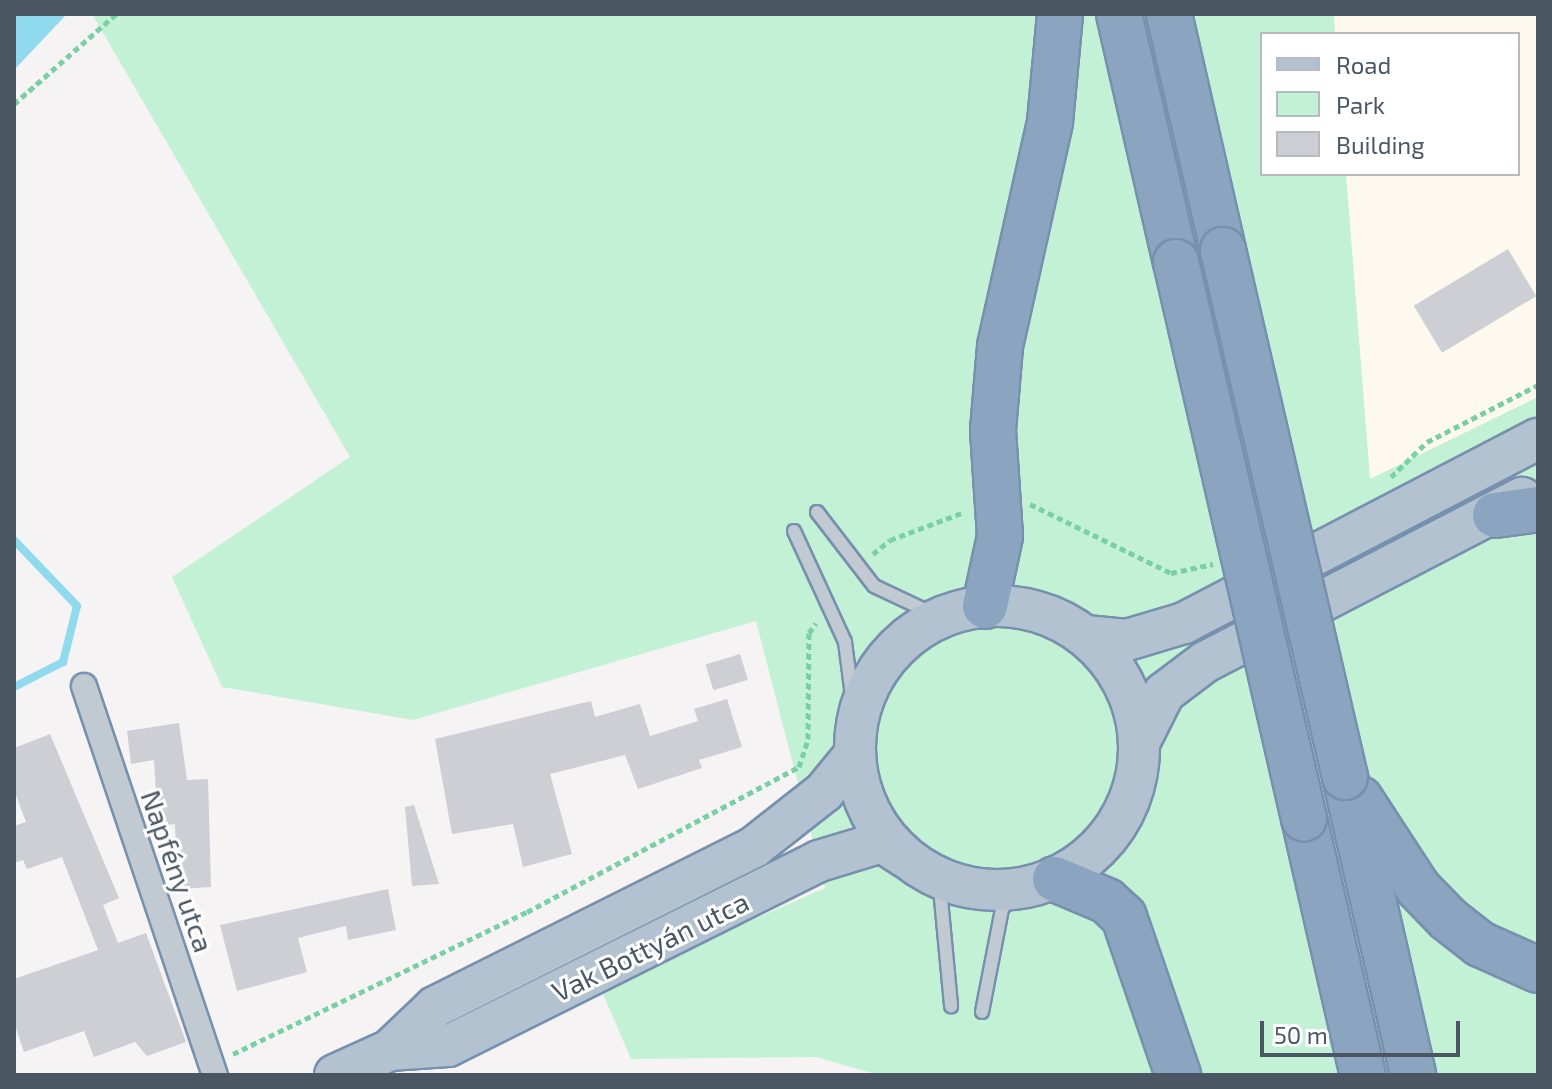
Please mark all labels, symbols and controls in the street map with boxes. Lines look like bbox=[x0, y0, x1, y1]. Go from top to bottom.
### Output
legend bbox=[1260, 32, 1520, 176]
text: Road bbox=[1336, 50, 1391, 79]
text: Park bbox=[1336, 90, 1385, 119]
text: Building bbox=[1336, 130, 1425, 159]
street label: Napfény utca bbox=[134, 785, 222, 957]
street label: Vak Bottyán utca bbox=[546, 884, 754, 1008]
scale bar bbox=[1264, 1005, 1464, 1055]
text: 50 m bbox=[1274, 1020, 1328, 1049]

